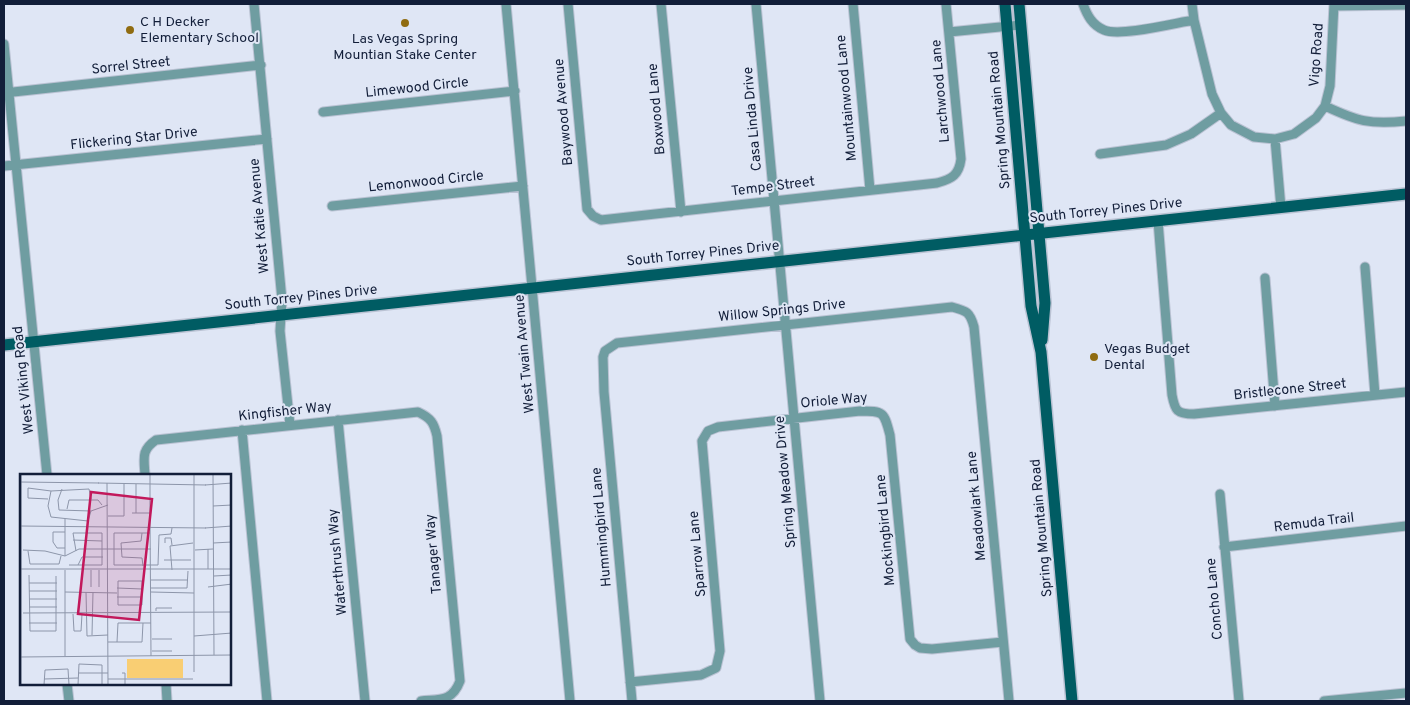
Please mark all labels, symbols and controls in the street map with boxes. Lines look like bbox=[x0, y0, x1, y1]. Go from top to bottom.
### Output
place label: C H Decker Elementary School bbox=[140, 14, 259, 47]
marker: Las Vegas Spring Mountian Stake Center bbox=[399, 17, 411, 29]
street label: Vigo Road bbox=[1306, 22, 1328, 88]
marker: C H Decker Elementary School bbox=[124, 24, 136, 36]
place label: Las Vegas Spring Mountian Stake Center bbox=[333, 31, 477, 64]
street label: Mountainwood Lane bbox=[833, 34, 861, 162]
street label: Larchwood Lane bbox=[928, 39, 954, 143]
street label: Spring Mountain Road bbox=[985, 50, 1015, 190]
street label: Sorrel Street bbox=[91, 53, 171, 79]
street label: Baywood Avenue bbox=[551, 58, 577, 166]
street label: Boxwood Lane bbox=[645, 62, 669, 156]
street label: Casa Linda Drive bbox=[740, 66, 766, 172]
street label: Limewood Circle bbox=[364, 74, 470, 102]
street label: Flickering Star Drive bbox=[70, 124, 198, 154]
street label: West Katie Avenue bbox=[246, 158, 274, 274]
street label: Lemonwood Circle bbox=[367, 167, 485, 197]
street label: Tempe Street bbox=[730, 173, 816, 201]
street label: South Torrey Pines Drive bbox=[1029, 195, 1183, 227]
street label: South Torrey Pines Drive bbox=[626, 238, 780, 270]
street label: South Torrey Pines Drive bbox=[224, 282, 378, 314]
street label: West Twain Avenue bbox=[511, 294, 539, 414]
street label: Willow Springs Drive bbox=[718, 296, 846, 326]
street label: West Viking Road bbox=[10, 325, 38, 435]
place label: Vegas Budget Dental bbox=[1104, 341, 1190, 374]
marker: Vegas Budget Dental bbox=[1088, 351, 1100, 363]
street label: Bristlecone Street bbox=[1233, 376, 1347, 404]
street label: Oriole Way bbox=[800, 390, 868, 412]
street label: Kingfisher Way bbox=[237, 399, 333, 425]
street label: Spring Meadow Drive bbox=[772, 415, 800, 549]
street label: Meadowlark Lane bbox=[964, 450, 990, 562]
street label: Spring Mountain Road bbox=[1027, 458, 1057, 598]
street label: Hummingbird Lane bbox=[588, 467, 616, 587]
street label: Mockingbird Lane bbox=[873, 473, 899, 587]
inset map bbox=[20, 474, 231, 685]
street label: Waterthrush Way bbox=[325, 508, 351, 616]
street label: Sparrow Lane bbox=[686, 510, 710, 598]
street label: Remuda Trail bbox=[1273, 510, 1355, 536]
street label: Tanager Way bbox=[422, 513, 446, 595]
street label: Concho Lane bbox=[1203, 557, 1227, 641]

